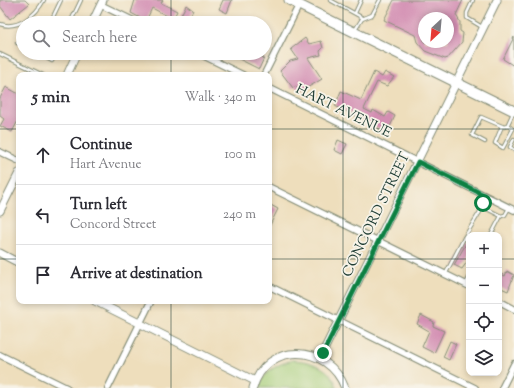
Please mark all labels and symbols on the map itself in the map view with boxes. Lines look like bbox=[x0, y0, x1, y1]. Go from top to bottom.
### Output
north arrow bbox=[418, 12, 454, 48]
street label: HART AVENUE bbox=[292, 80, 395, 144]
street label: CONCORD STREET bbox=[338, 149, 416, 281]
route start bbox=[474, 194, 492, 212]
route end bbox=[314, 344, 332, 362]

